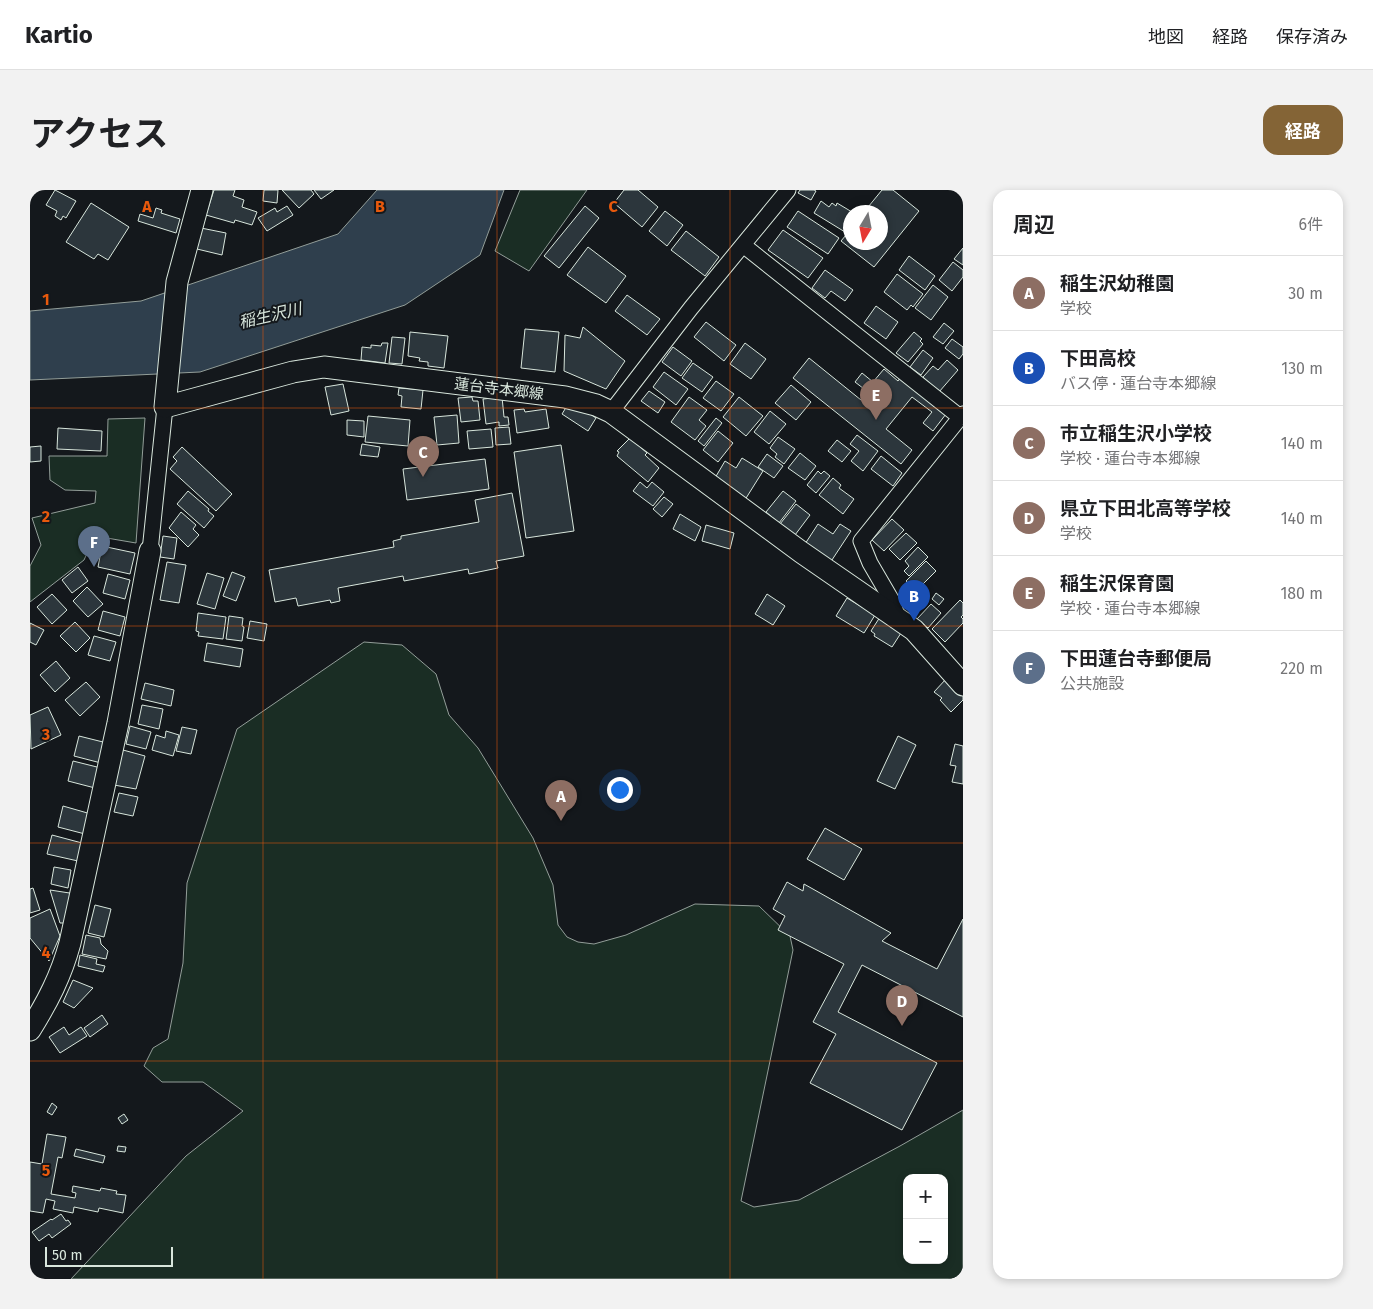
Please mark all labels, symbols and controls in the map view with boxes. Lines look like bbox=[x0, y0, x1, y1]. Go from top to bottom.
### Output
text: Kartio bbox=[25, 21, 93, 49]
text: 地図 bbox=[1148, 26, 1184, 48]
text: 経路 bbox=[1212, 26, 1248, 48]
text: 保存済み bbox=[1276, 26, 1348, 48]
button: 経路 bbox=[1263, 105, 1343, 155]
text: アクセス bbox=[30, 113, 168, 155]
text: A bbox=[141, 197, 152, 216]
text: B bbox=[375, 197, 385, 216]
text: C bbox=[608, 197, 618, 216]
north arrow bbox=[843, 205, 888, 250]
text: 周辺 bbox=[1013, 212, 1055, 238]
text: 6件 bbox=[1298, 215, 1323, 234]
text: 稲生沢幼稚園 bbox=[1060, 272, 1174, 295]
text: A bbox=[1024, 284, 1034, 303]
text: 30 m bbox=[1288, 284, 1323, 303]
text: 1 bbox=[42, 290, 50, 309]
water label: 稲生沢川 bbox=[237, 299, 305, 332]
text: 学校 bbox=[1060, 299, 1092, 318]
text: 下田高校 bbox=[1060, 347, 1136, 370]
text: B bbox=[1024, 359, 1034, 378]
text: 130 m bbox=[1281, 359, 1323, 378]
text: バス停 · 蓮台寺本郷線 bbox=[1060, 374, 1216, 393]
street label: 蓮台寺本郷線 bbox=[453, 375, 545, 403]
pin: E bbox=[860, 379, 892, 420]
text: 市立稲生沢小学校 bbox=[1060, 422, 1212, 445]
text: C bbox=[1024, 434, 1034, 453]
text: 140 m bbox=[1281, 434, 1323, 453]
pin: C bbox=[407, 436, 439, 477]
text: 学校 · 蓮台寺本郷線 bbox=[1060, 449, 1200, 468]
text: 県立下田北高等学校 bbox=[1060, 497, 1231, 520]
text: 2 bbox=[42, 507, 50, 526]
text: D bbox=[1024, 509, 1034, 528]
text: 140 m bbox=[1281, 509, 1323, 528]
text: 学校 bbox=[1060, 524, 1092, 543]
pin: F bbox=[78, 526, 110, 567]
text: 稲生沢保育園 bbox=[1060, 572, 1174, 595]
pin: B bbox=[898, 580, 930, 621]
text: E bbox=[1025, 584, 1033, 603]
text: 180 m bbox=[1280, 584, 1323, 603]
text: 学校 · 蓮台寺本郷線 bbox=[1060, 599, 1200, 618]
text: 下田蓮台寺郵便局 bbox=[1060, 647, 1212, 670]
text: F bbox=[1025, 659, 1033, 678]
text: 220 m bbox=[1280, 659, 1323, 678]
text: 公共施設 bbox=[1060, 674, 1124, 693]
text: 3 bbox=[41, 725, 50, 744]
your location bbox=[607, 777, 633, 803]
pin: A bbox=[545, 780, 577, 821]
text: 4 bbox=[41, 943, 51, 962]
pin: D bbox=[886, 985, 918, 1026]
text: 5 bbox=[42, 1161, 51, 1180]
map controls bbox=[903, 1174, 948, 1264]
button: + bbox=[903, 1174, 948, 1219]
button: − bbox=[903, 1219, 948, 1264]
scale bar bbox=[45, 1244, 172, 1267]
text: 50 m bbox=[52, 1247, 83, 1264]

